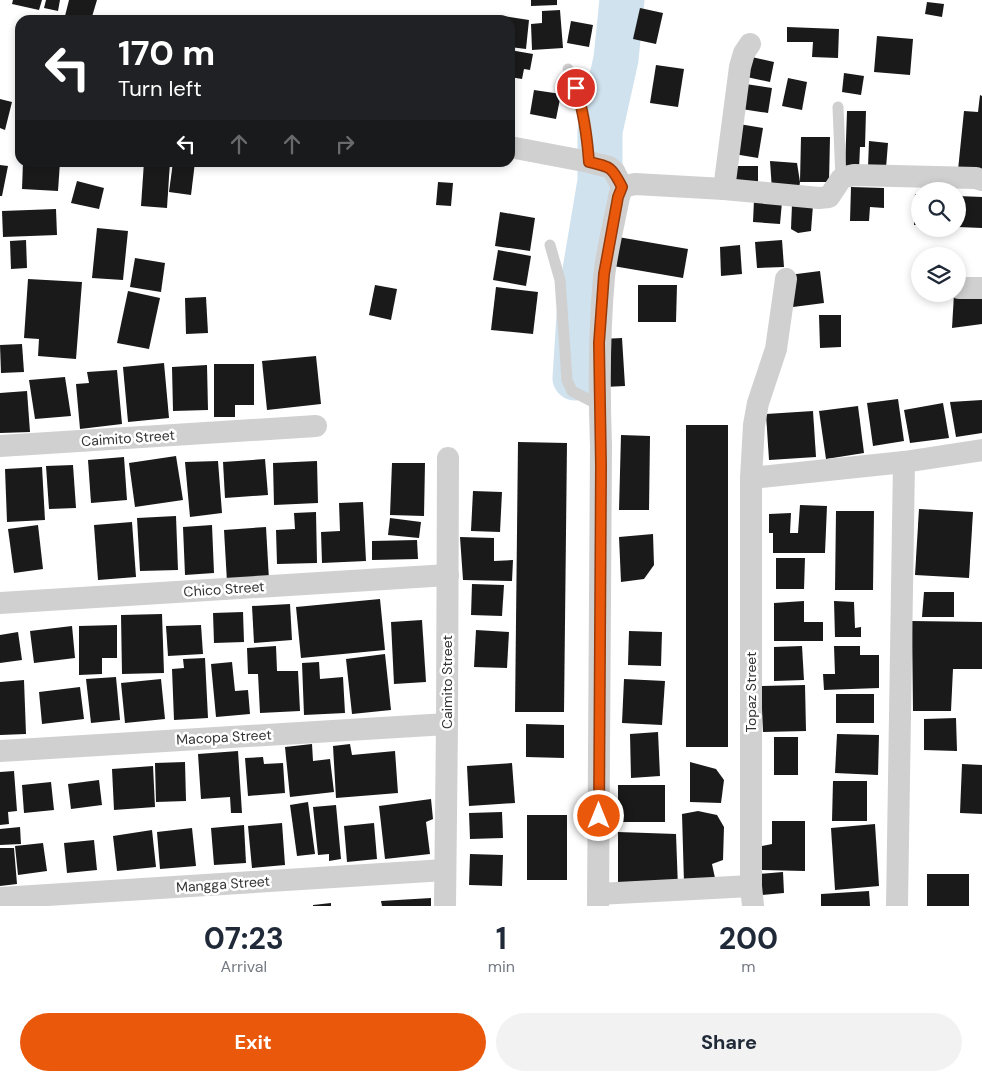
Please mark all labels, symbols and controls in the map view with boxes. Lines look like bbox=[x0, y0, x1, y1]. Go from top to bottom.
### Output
text: 170 m bbox=[118, 30, 215, 76]
icon: left bbox=[35, 35, 100, 100]
pin bbox=[555, 67, 597, 109]
text: Turn left bbox=[118, 74, 202, 103]
icon: arrive bbox=[562, 74, 590, 102]
icon: left bbox=[172, 130, 200, 158]
icon: ahead bbox=[225, 130, 253, 158]
icon: ahead bbox=[278, 130, 306, 158]
icon: right bbox=[331, 130, 359, 158]
map controls bbox=[911, 182, 966, 302]
button: search bbox=[911, 182, 966, 237]
button: layers bbox=[911, 247, 966, 302]
street label: Caimito Street bbox=[81, 426, 175, 450]
street label: Chico Street bbox=[183, 577, 265, 601]
street label: Caimito Street bbox=[438, 635, 456, 729]
street label: Topaz Street bbox=[742, 651, 760, 733]
street label: Macopa Street bbox=[176, 726, 272, 748]
position arrow bbox=[572, 789, 624, 841]
street label: Mangga Street bbox=[175, 872, 271, 896]
text: 07:23 bbox=[204, 919, 284, 958]
text: 1 bbox=[496, 919, 507, 958]
text: 200 bbox=[719, 919, 778, 958]
text: Arrival bbox=[221, 956, 267, 977]
text: min bbox=[488, 956, 515, 977]
text: m bbox=[741, 956, 756, 977]
button: Exit bbox=[20, 1013, 486, 1071]
button: Share bbox=[496, 1013, 962, 1071]

